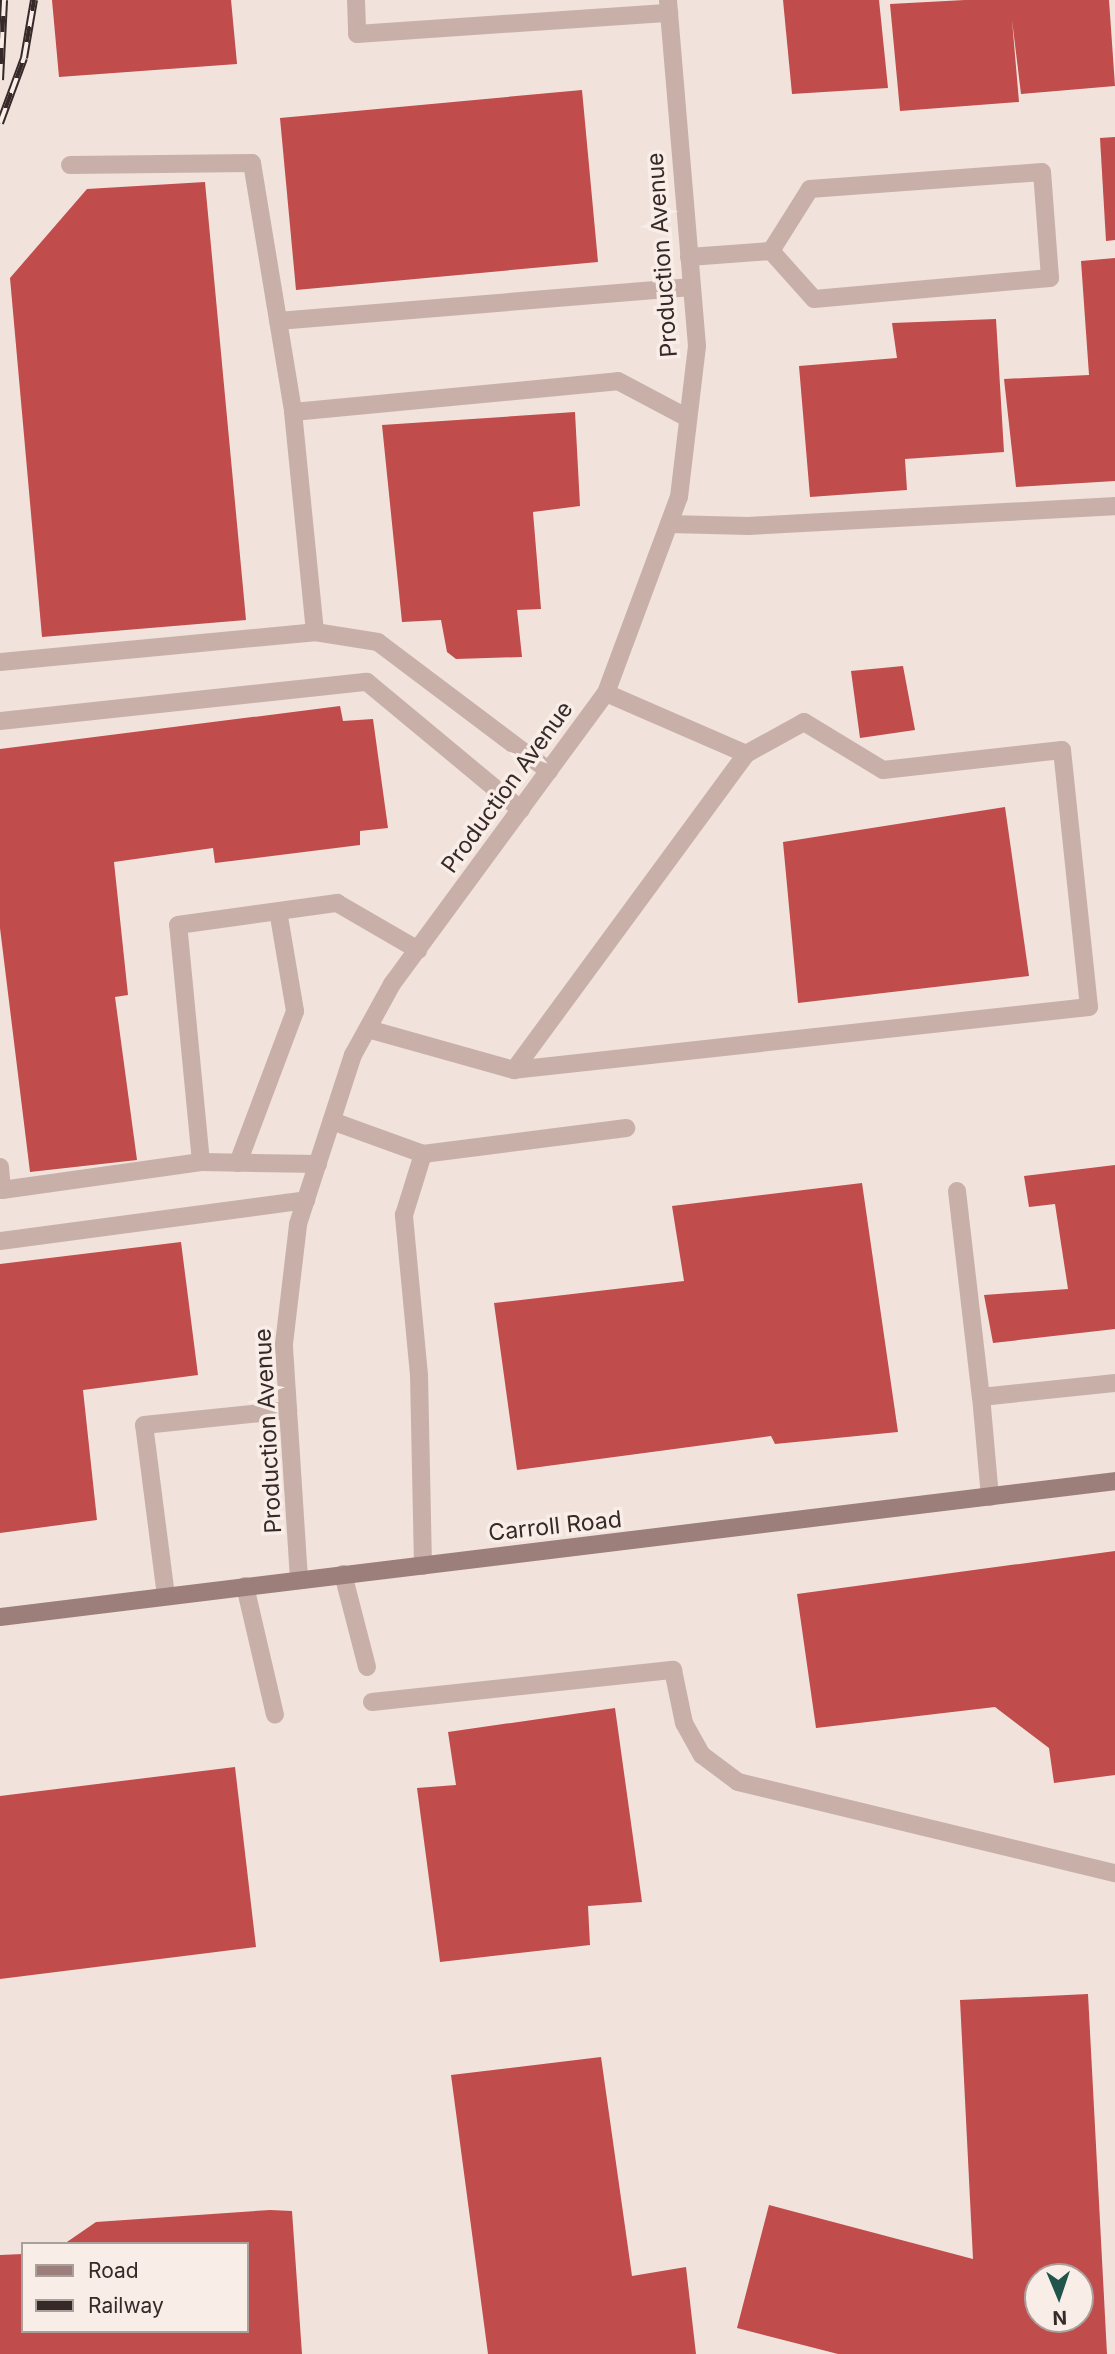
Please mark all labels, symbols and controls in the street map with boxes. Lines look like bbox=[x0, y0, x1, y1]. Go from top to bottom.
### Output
street label: Production Avenue bbox=[641, 152, 683, 358]
street label: Production Avenue bbox=[435, 696, 579, 878]
street label: Production Avenue bbox=[249, 1328, 287, 1534]
street label: Carroll Road bbox=[487, 1505, 623, 1547]
legend bbox=[21, 2242, 248, 2333]
text: Road bbox=[88, 2258, 139, 2283]
north arrow bbox=[1024, 2263, 1094, 2333]
text: Railway bbox=[88, 2293, 164, 2318]
text: N bbox=[1052, 2306, 1067, 2329]

